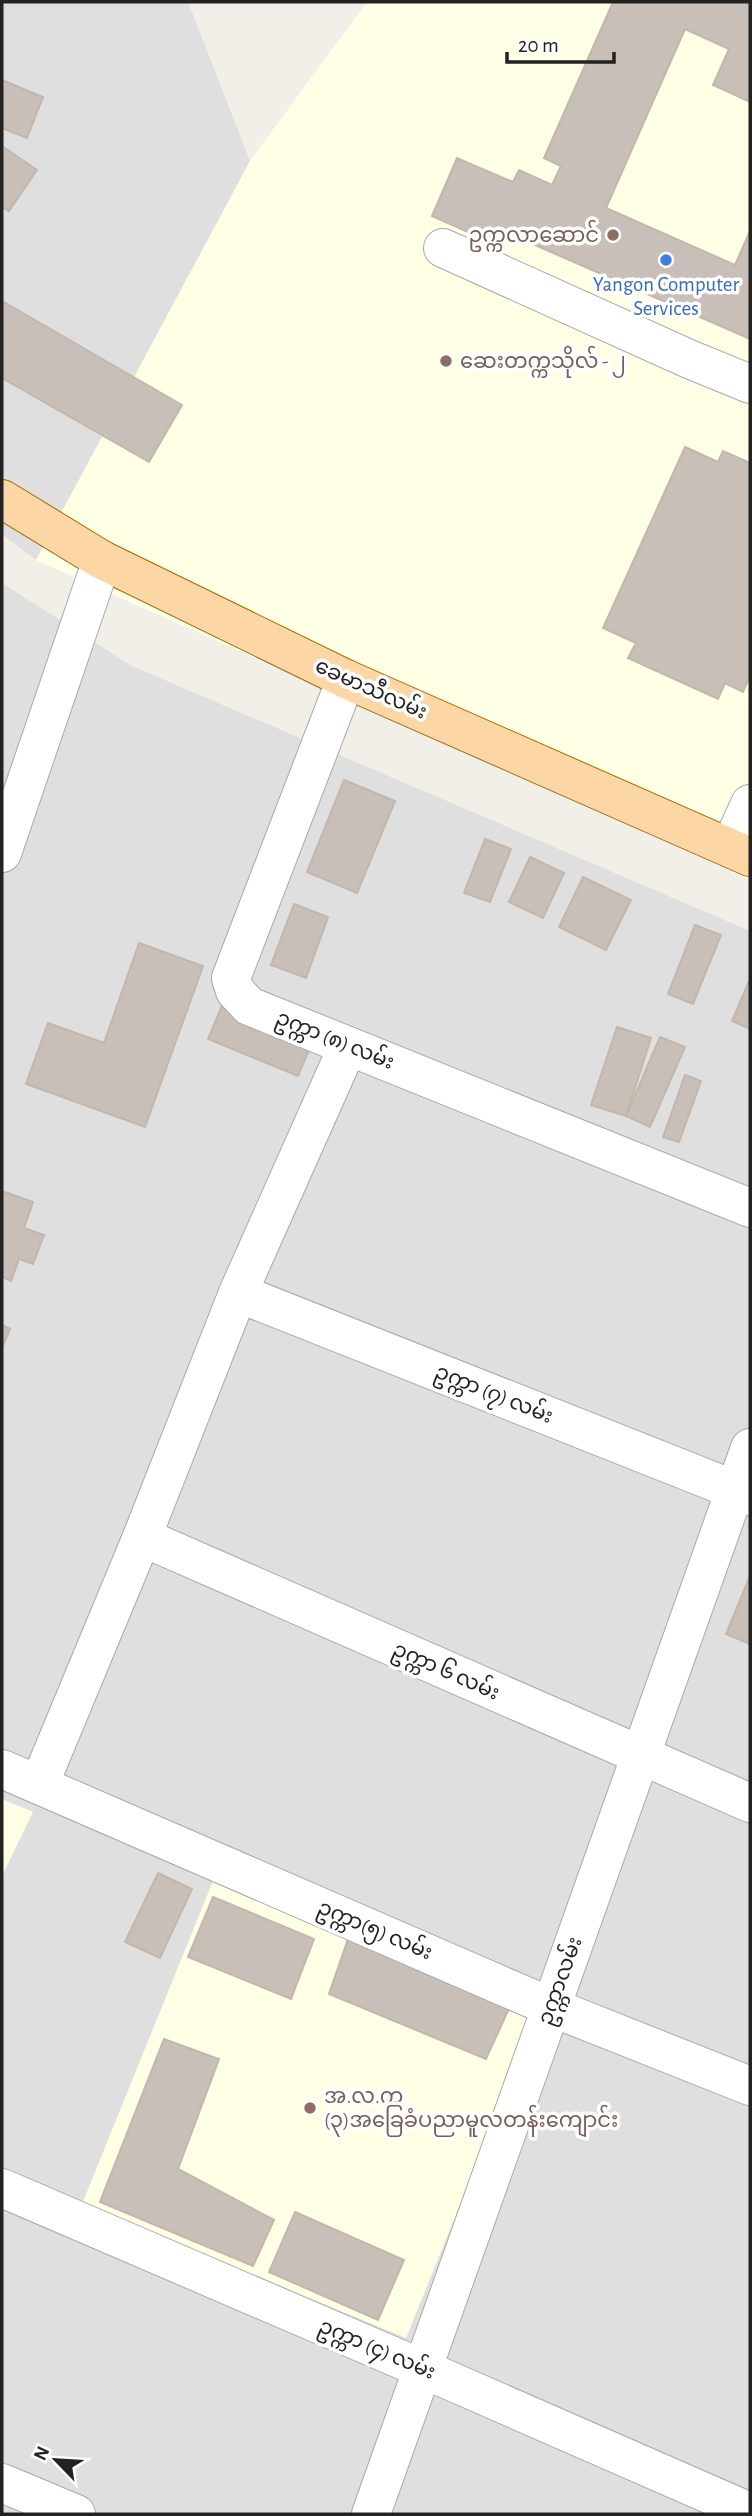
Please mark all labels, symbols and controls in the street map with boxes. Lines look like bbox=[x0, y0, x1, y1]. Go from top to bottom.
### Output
scale bar bbox=[507, 21, 614, 65]
text: 20 m bbox=[518, 35, 559, 56]
place label: ဥက္ကလာဆောင် bbox=[468, 219, 599, 252]
marker: ဥက္ကလာဆောင် bbox=[605, 227, 621, 243]
marker: Yangon Computer Services bbox=[658, 252, 674, 268]
place label: Yangon Computer Services bbox=[593, 274, 739, 319]
place label: ဆေးတက္ကသိုလ် - ၂ bbox=[460, 345, 626, 378]
marker: ဆေးတက္ကသိုလ် - ၂ bbox=[438, 353, 454, 369]
street label: ခေမာသီလမ်း bbox=[312, 650, 432, 723]
street label: ဥက္ကာ (၈) လမ်း bbox=[271, 1001, 399, 1079]
street label: ဥက္ကာ (၇) လမ်း bbox=[430, 1355, 558, 1433]
street label: ဥက္ကာ ၆ လမ်း bbox=[387, 1633, 505, 1709]
street label: ဥက္ကာ(၅) လမ်း bbox=[312, 1891, 438, 1969]
street label: ဥက္ကာလမ်း bbox=[529, 1932, 591, 2030]
place label: အ.လ.က (၃)အခြေခံပညာမူလတန်းကျောင်း bbox=[324, 2086, 618, 2138]
marker: အ.လ.က (၃)အခြေခံပညာမူလတန်းကျောင်း bbox=[302, 2100, 318, 2116]
street label: ဥက္ကာ (၄) လမ်း bbox=[313, 2309, 441, 2389]
north arrow bbox=[21, 2425, 91, 2495]
text: N bbox=[31, 2443, 53, 2463]

